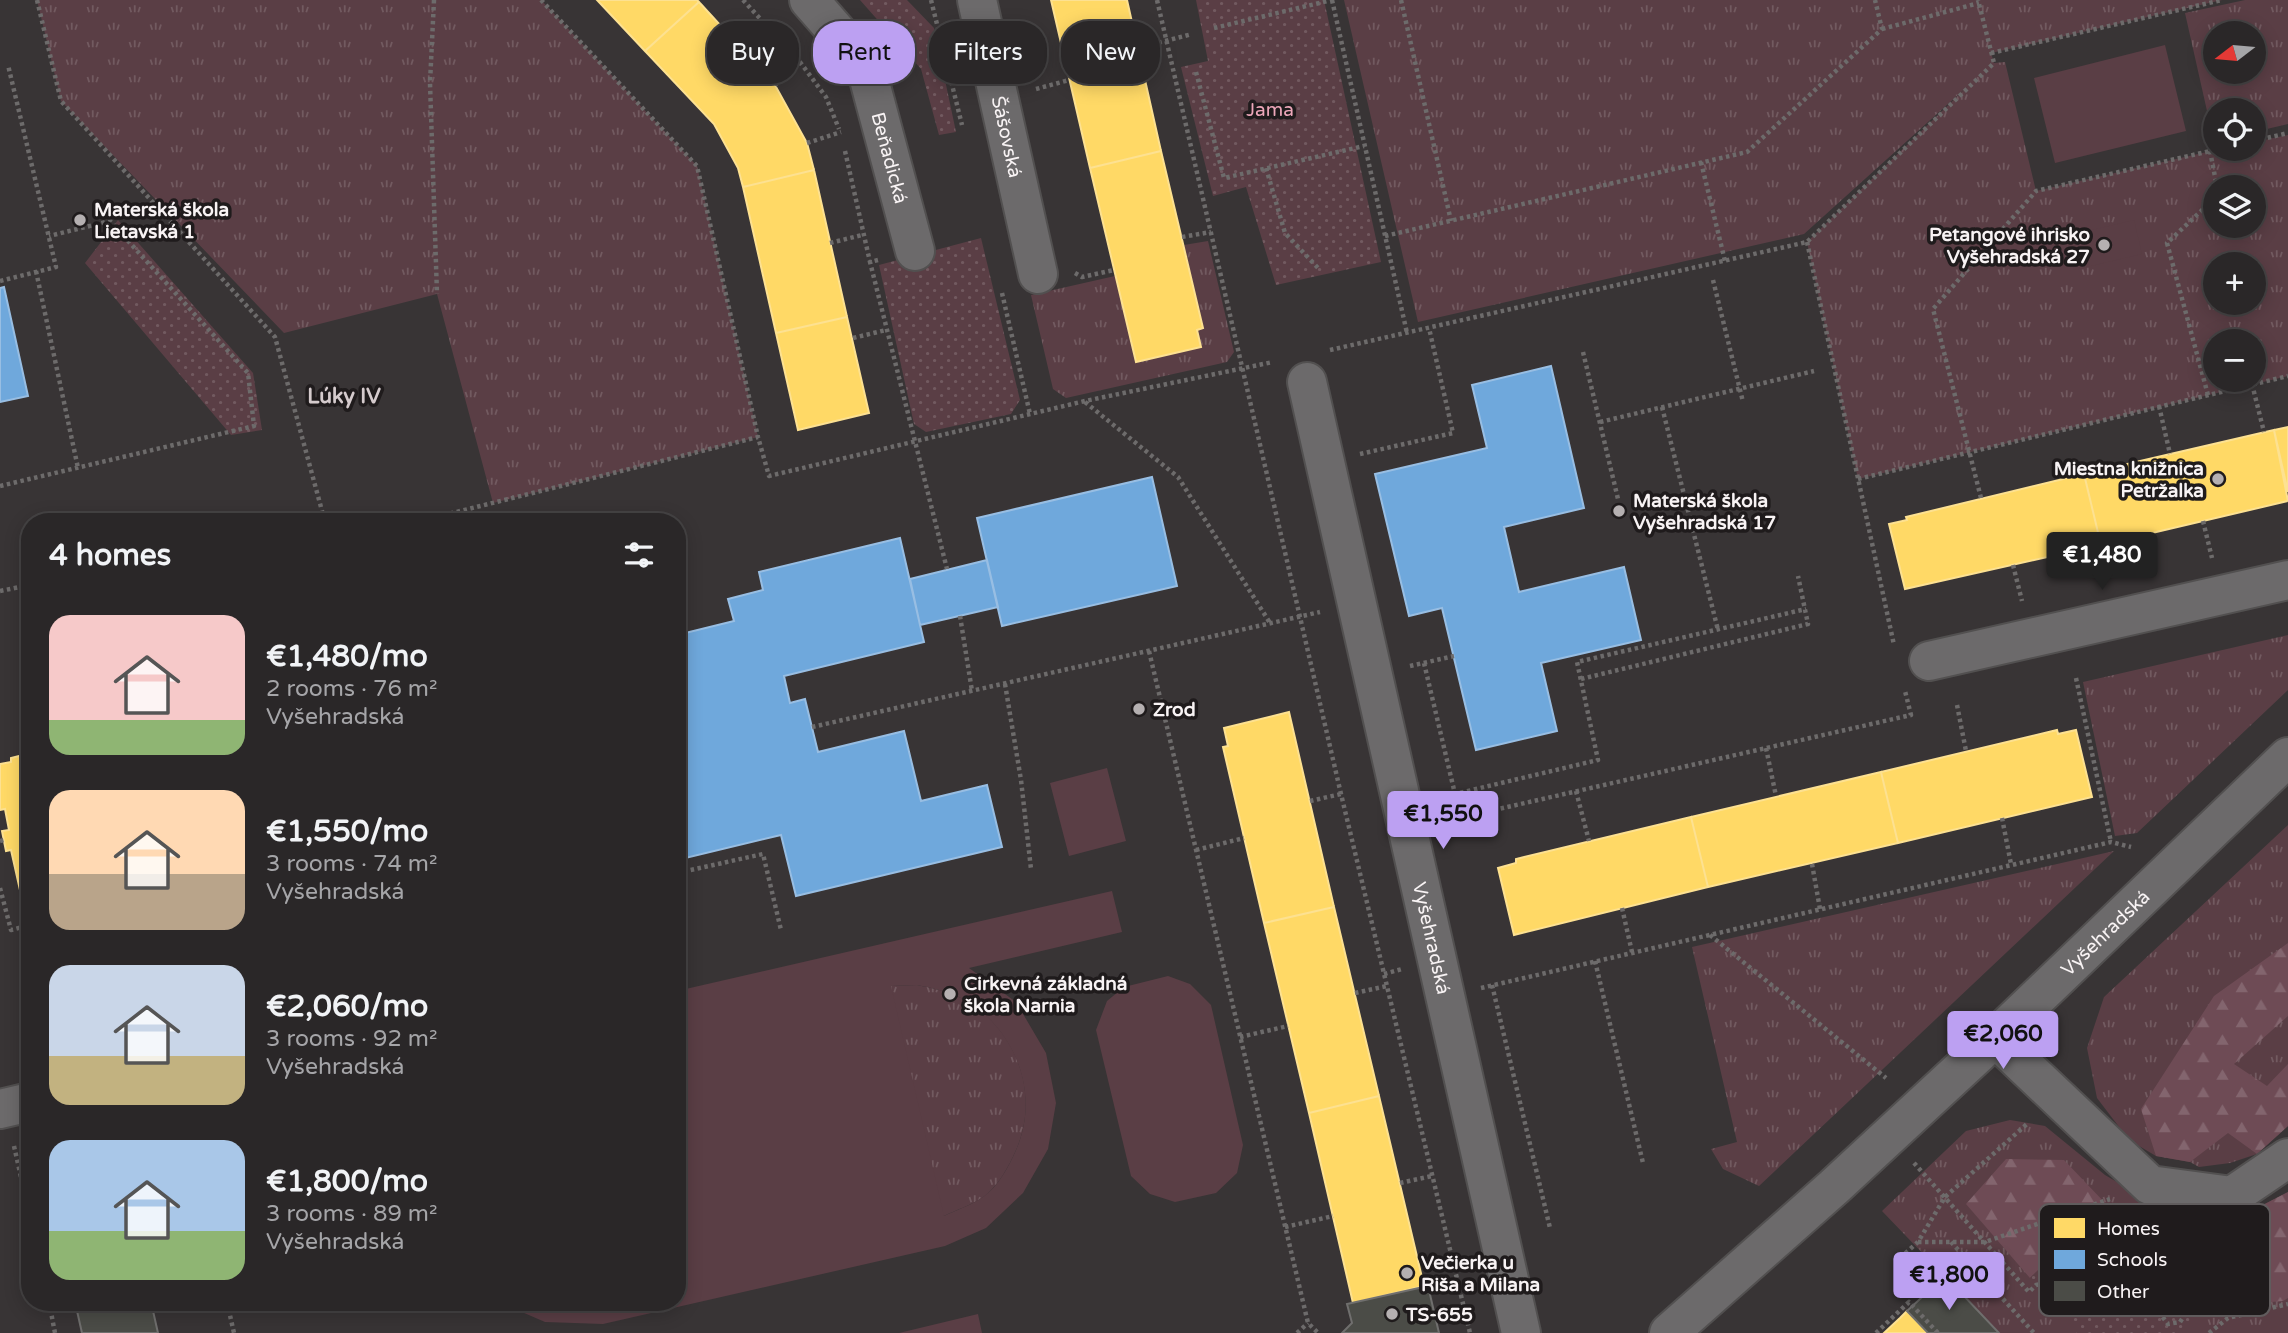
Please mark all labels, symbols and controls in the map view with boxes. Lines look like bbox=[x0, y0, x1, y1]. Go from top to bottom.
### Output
chip: Buy bbox=[707, 21, 799, 84]
chip: Rent bbox=[813, 21, 915, 84]
chip: Filters bbox=[929, 21, 1047, 84]
chip: New bbox=[1061, 21, 1160, 84]
north arrow bbox=[2203, 21, 2266, 84]
map controls bbox=[2203, 21, 2266, 392]
street label: Šášovská bbox=[987, 94, 1026, 180]
button: locate bbox=[2203, 98, 2266, 161]
park label: Jama bbox=[1246, 99, 1294, 121]
street label: Beňadická bbox=[866, 110, 912, 206]
button: layers bbox=[2203, 175, 2266, 238]
place label: Materská škola Lietavská 1 bbox=[94, 199, 229, 243]
marker: Materská škola Lietavská 1 bbox=[72, 212, 88, 228]
place label: Petangové ihrisko Vyšehradská 27 bbox=[1929, 224, 2090, 269]
marker: Petangové ihrisko Vyšehradská 27 bbox=[2096, 237, 2112, 253]
button: + bbox=[2203, 252, 2266, 315]
button: − bbox=[2203, 329, 2266, 392]
district label: Lúky IV bbox=[307, 384, 381, 409]
place label: Miestna knižnica Petržalka bbox=[2054, 458, 2204, 502]
marker: Miestna knižnica Petržalka bbox=[2210, 471, 2226, 487]
place label: Materská škola Vyšehradská 17 bbox=[1633, 490, 1776, 535]
marker: Materská škola Vyšehradská 17 bbox=[1611, 503, 1627, 519]
pin: €1,480 bbox=[2045, 532, 2159, 592]
icon: filters bbox=[620, 536, 658, 574]
text: 4 homes bbox=[49, 537, 171, 574]
text: €1,480 bbox=[2063, 541, 2141, 569]
text: €1,480/mo bbox=[266, 638, 428, 675]
icon: home bbox=[105, 643, 189, 727]
text: 2 rooms · 76 m² bbox=[266, 675, 437, 703]
place label: Zrod bbox=[1153, 699, 1196, 721]
marker: Zrod bbox=[1131, 701, 1147, 717]
text: Vyšehradská bbox=[266, 703, 404, 731]
pin: €1,550 bbox=[1386, 792, 1500, 851]
text: €1,550 bbox=[1403, 800, 1483, 828]
text: €1,550/mo bbox=[266, 813, 428, 850]
icon: home bbox=[105, 818, 189, 902]
text: 3 rooms · 74 m² bbox=[266, 850, 437, 878]
text: Vyšehradská bbox=[266, 878, 404, 906]
street label: Vyšehradská bbox=[1408, 880, 1454, 997]
street label: Vyšehradská bbox=[2057, 886, 2155, 981]
place label: Cirkevná základná škola Narnia bbox=[964, 973, 1127, 1017]
marker: Cirkevná základná škola Narnia bbox=[942, 986, 958, 1002]
text: €2,060/mo bbox=[266, 988, 428, 1025]
icon: home bbox=[105, 993, 189, 1077]
pin: €2,060 bbox=[1946, 1012, 2060, 1071]
text: €2,060 bbox=[1963, 1020, 2043, 1048]
text: 3 rooms · 92 m² bbox=[266, 1025, 437, 1053]
text: Vyšehradská bbox=[266, 1053, 404, 1081]
text: €1,800/mo bbox=[266, 1163, 428, 1200]
icon: home bbox=[105, 1168, 189, 1252]
text: 3 rooms · 89 m² bbox=[266, 1200, 437, 1228]
legend bbox=[2039, 1204, 2270, 1316]
text: Homes bbox=[2097, 1218, 2160, 1240]
text: Vyšehradská bbox=[266, 1228, 404, 1256]
text: Schools bbox=[2097, 1249, 2167, 1271]
place label: Večierka u Riša a Milana bbox=[1421, 1252, 1540, 1296]
pin: €1,800 bbox=[1892, 1252, 2006, 1312]
text: €1,800 bbox=[1909, 1261, 1989, 1289]
marker: Večierka u Riša a Milana bbox=[1399, 1265, 1415, 1281]
text: Other bbox=[2097, 1281, 2150, 1303]
place label: TS-655 bbox=[1405, 1304, 1473, 1326]
marker: TS-655 bbox=[1384, 1306, 1400, 1322]

